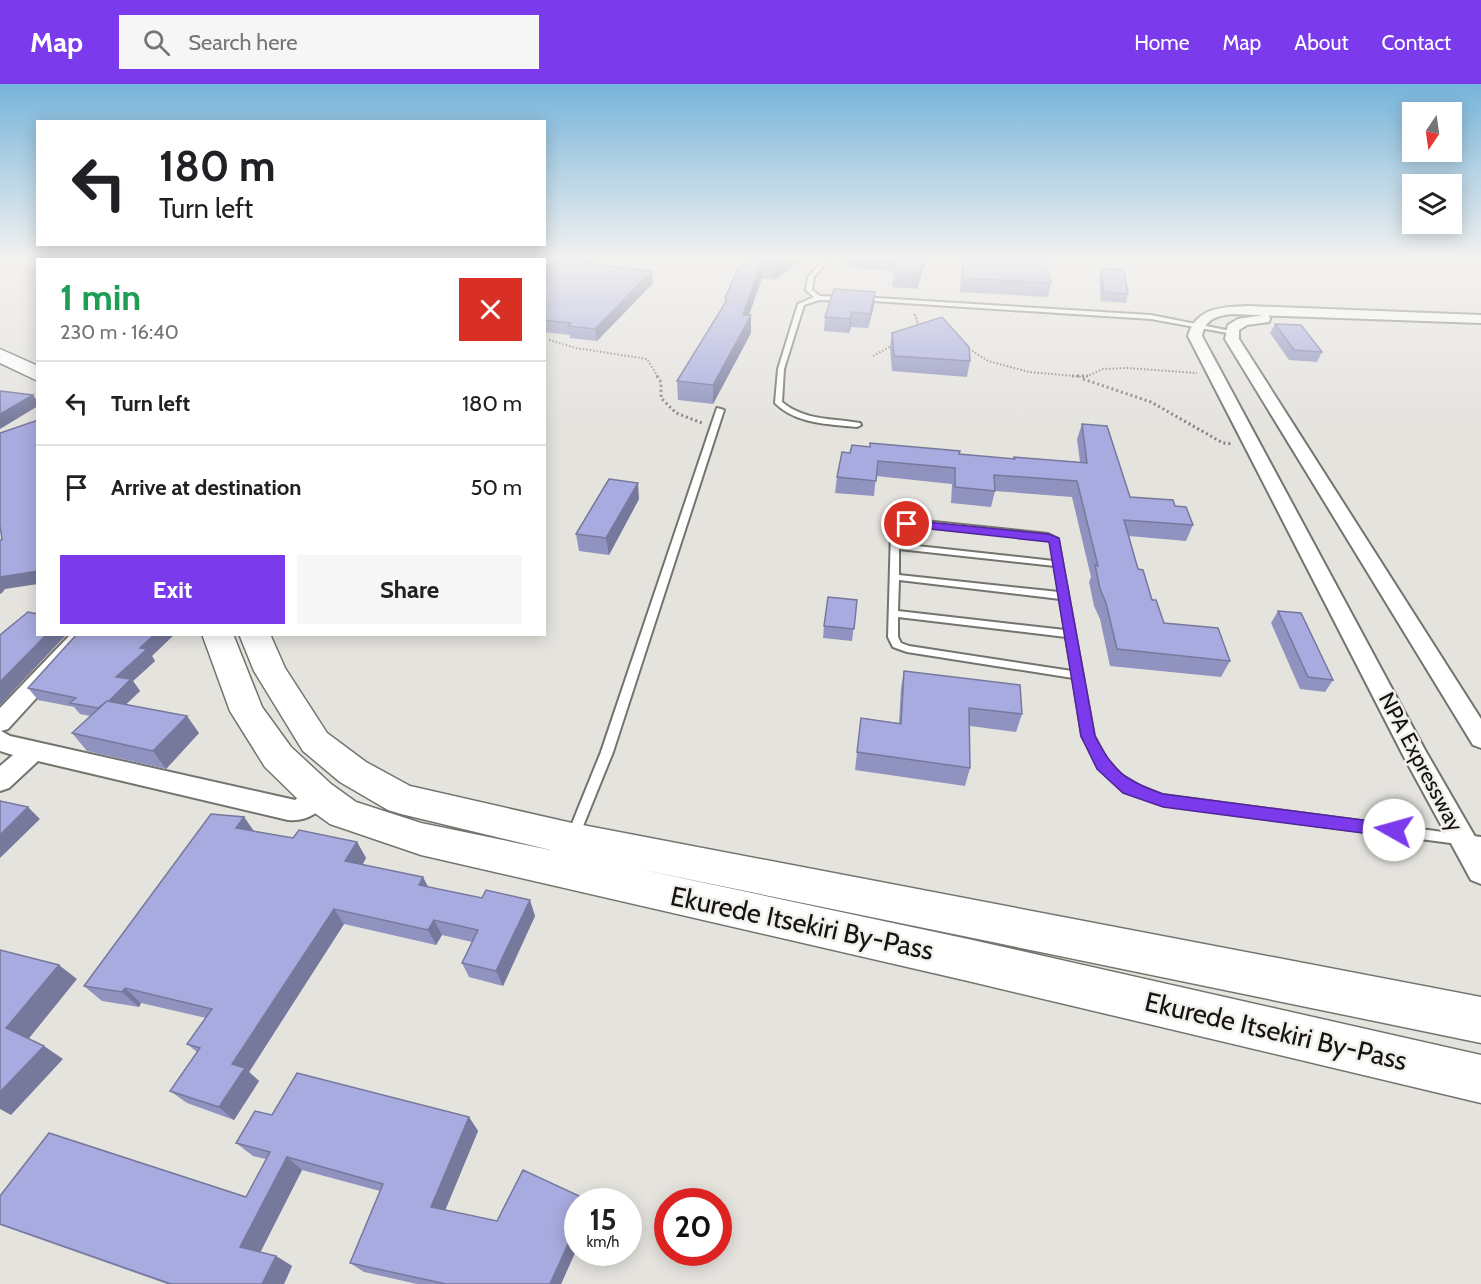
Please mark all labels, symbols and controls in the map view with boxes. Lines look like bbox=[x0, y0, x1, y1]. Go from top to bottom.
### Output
search box bbox=[119, 15, 539, 69]
text: Map bbox=[30, 25, 83, 59]
icon: search bbox=[140, 26, 173, 59]
text: Search here bbox=[188, 29, 297, 56]
text: Home bbox=[1134, 30, 1190, 55]
text: Map bbox=[1223, 30, 1261, 55]
text: About bbox=[1294, 30, 1348, 55]
text: Contact bbox=[1381, 30, 1451, 55]
north arrow bbox=[1402, 102, 1462, 162]
map controls bbox=[1402, 102, 1462, 234]
text: 180 m bbox=[159, 140, 275, 192]
icon: left bbox=[60, 144, 138, 222]
button: layers bbox=[1402, 174, 1462, 234]
text: Turn left bbox=[159, 192, 253, 225]
text: 1 min bbox=[60, 275, 141, 319]
button: close bbox=[459, 278, 522, 341]
text: 230 m · 16:40 bbox=[60, 320, 179, 344]
icon: left bbox=[60, 387, 93, 420]
text: Turn left bbox=[111, 390, 190, 417]
text: 180 m bbox=[462, 390, 522, 417]
icon: arrive bbox=[60, 471, 93, 504]
text: Arrive at destination bbox=[111, 474, 301, 501]
text: 50 m bbox=[470, 474, 522, 501]
pin bbox=[881, 498, 932, 549]
icon: arrive bbox=[890, 507, 923, 540]
button: Exit bbox=[60, 555, 285, 624]
button: Share bbox=[297, 555, 522, 624]
street label: NPA Expressway bbox=[1373, 688, 1469, 836]
position arrow bbox=[1362, 798, 1426, 862]
street label: Ekurede Itsekiri By-Pass bbox=[667, 879, 937, 967]
street label: Ekurede Itsekiri By-Pass bbox=[1142, 985, 1410, 1077]
speed limit sign: 20 bbox=[654, 1188, 732, 1266]
text: 15 bbox=[589, 1201, 617, 1238]
text: km/h bbox=[587, 1233, 619, 1251]

